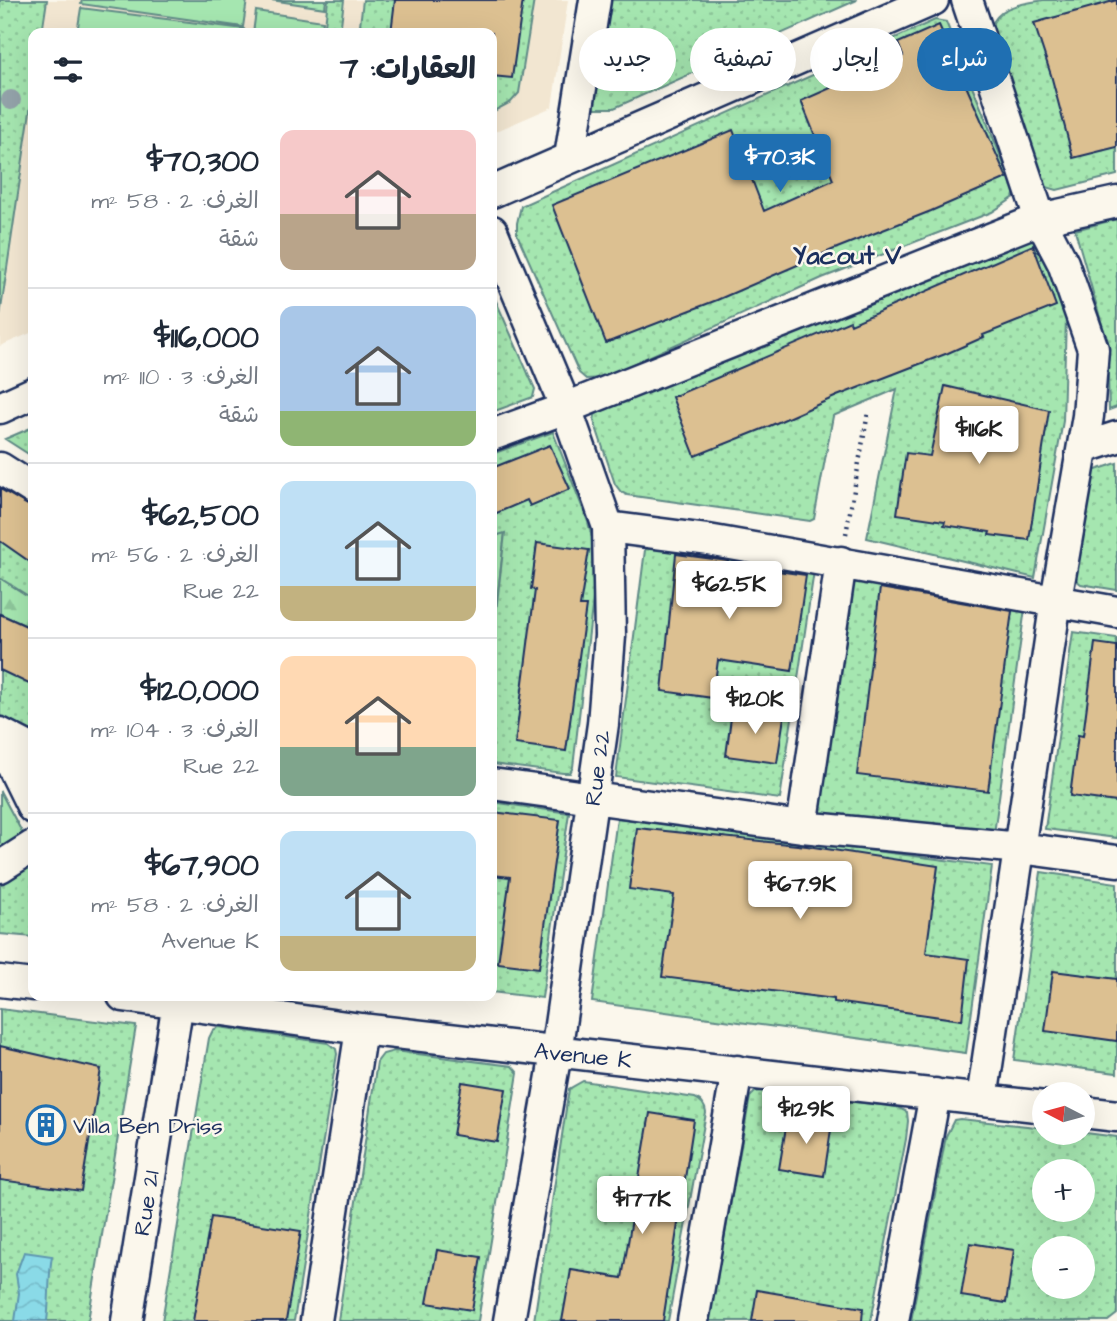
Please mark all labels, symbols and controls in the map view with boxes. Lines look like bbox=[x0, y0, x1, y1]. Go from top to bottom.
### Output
chip: جديد bbox=[579, 28, 676, 91]
chip: تصفية bbox=[690, 28, 796, 91]
chip: إيجار bbox=[810, 28, 903, 91]
chip: شراء bbox=[917, 28, 1012, 91]
text: العقارات: 7 bbox=[340, 48, 476, 90]
icon: filters bbox=[49, 51, 87, 89]
pin: $70.3K bbox=[723, 134, 837, 194]
text: $70,300 bbox=[146, 141, 259, 183]
text: $70.3K bbox=[745, 141, 815, 173]
icon: home bbox=[336, 158, 420, 242]
text: الغرف: 2 · 58 m² bbox=[91, 185, 259, 217]
text: شقة bbox=[219, 223, 259, 255]
district label: Yacout V bbox=[793, 238, 902, 274]
text: $116,000 bbox=[154, 317, 259, 359]
icon: home bbox=[336, 334, 420, 418]
text: الغرف: 3 · 110 m² bbox=[103, 361, 259, 393]
text: شقة bbox=[219, 399, 259, 431]
pin: $116K bbox=[930, 406, 1028, 466]
text: $116K bbox=[955, 413, 1003, 445]
text: $62,500 bbox=[142, 495, 259, 537]
icon: home bbox=[336, 509, 420, 593]
text: الغرف: 2 · 56 m² bbox=[92, 539, 259, 571]
pin: $62.5K bbox=[672, 562, 786, 621]
text: $62.5K bbox=[692, 568, 766, 600]
text: Rue 22 bbox=[183, 575, 259, 607]
text: $120,000 bbox=[140, 670, 259, 712]
pin: $120K bbox=[706, 676, 804, 736]
text: $120K bbox=[726, 683, 784, 715]
icon: home bbox=[336, 684, 420, 768]
text: الغرف: 3 · 104 m² bbox=[91, 714, 259, 746]
street label: Rue 22 bbox=[577, 728, 619, 808]
text: Rue 22 bbox=[183, 750, 259, 782]
text: $67,900 bbox=[145, 845, 259, 887]
icon: home bbox=[336, 859, 420, 943]
pin: $67.9K bbox=[743, 862, 857, 921]
text: $67.9K bbox=[764, 868, 836, 900]
text: الغرف: 2 · 58 m² bbox=[91, 889, 259, 921]
text: Avenue K bbox=[161, 925, 259, 957]
street label: Avenue K bbox=[533, 1035, 633, 1077]
north arrow bbox=[1032, 1082, 1096, 1144]
map controls bbox=[1032, 1082, 1095, 1299]
pin: $129K bbox=[757, 1086, 855, 1146]
text: $129K bbox=[778, 1093, 834, 1125]
building icon: Villa Ben Driss bbox=[25, 1104, 67, 1146]
place label: Villa Ben Driss bbox=[73, 1110, 223, 1142]
button: + bbox=[1032, 1159, 1095, 1222]
street label: Rue 21 bbox=[126, 1168, 168, 1238]
pin: $177K bbox=[593, 1176, 691, 1236]
text: $177K bbox=[613, 1183, 671, 1215]
button: − bbox=[1032, 1236, 1095, 1299]

